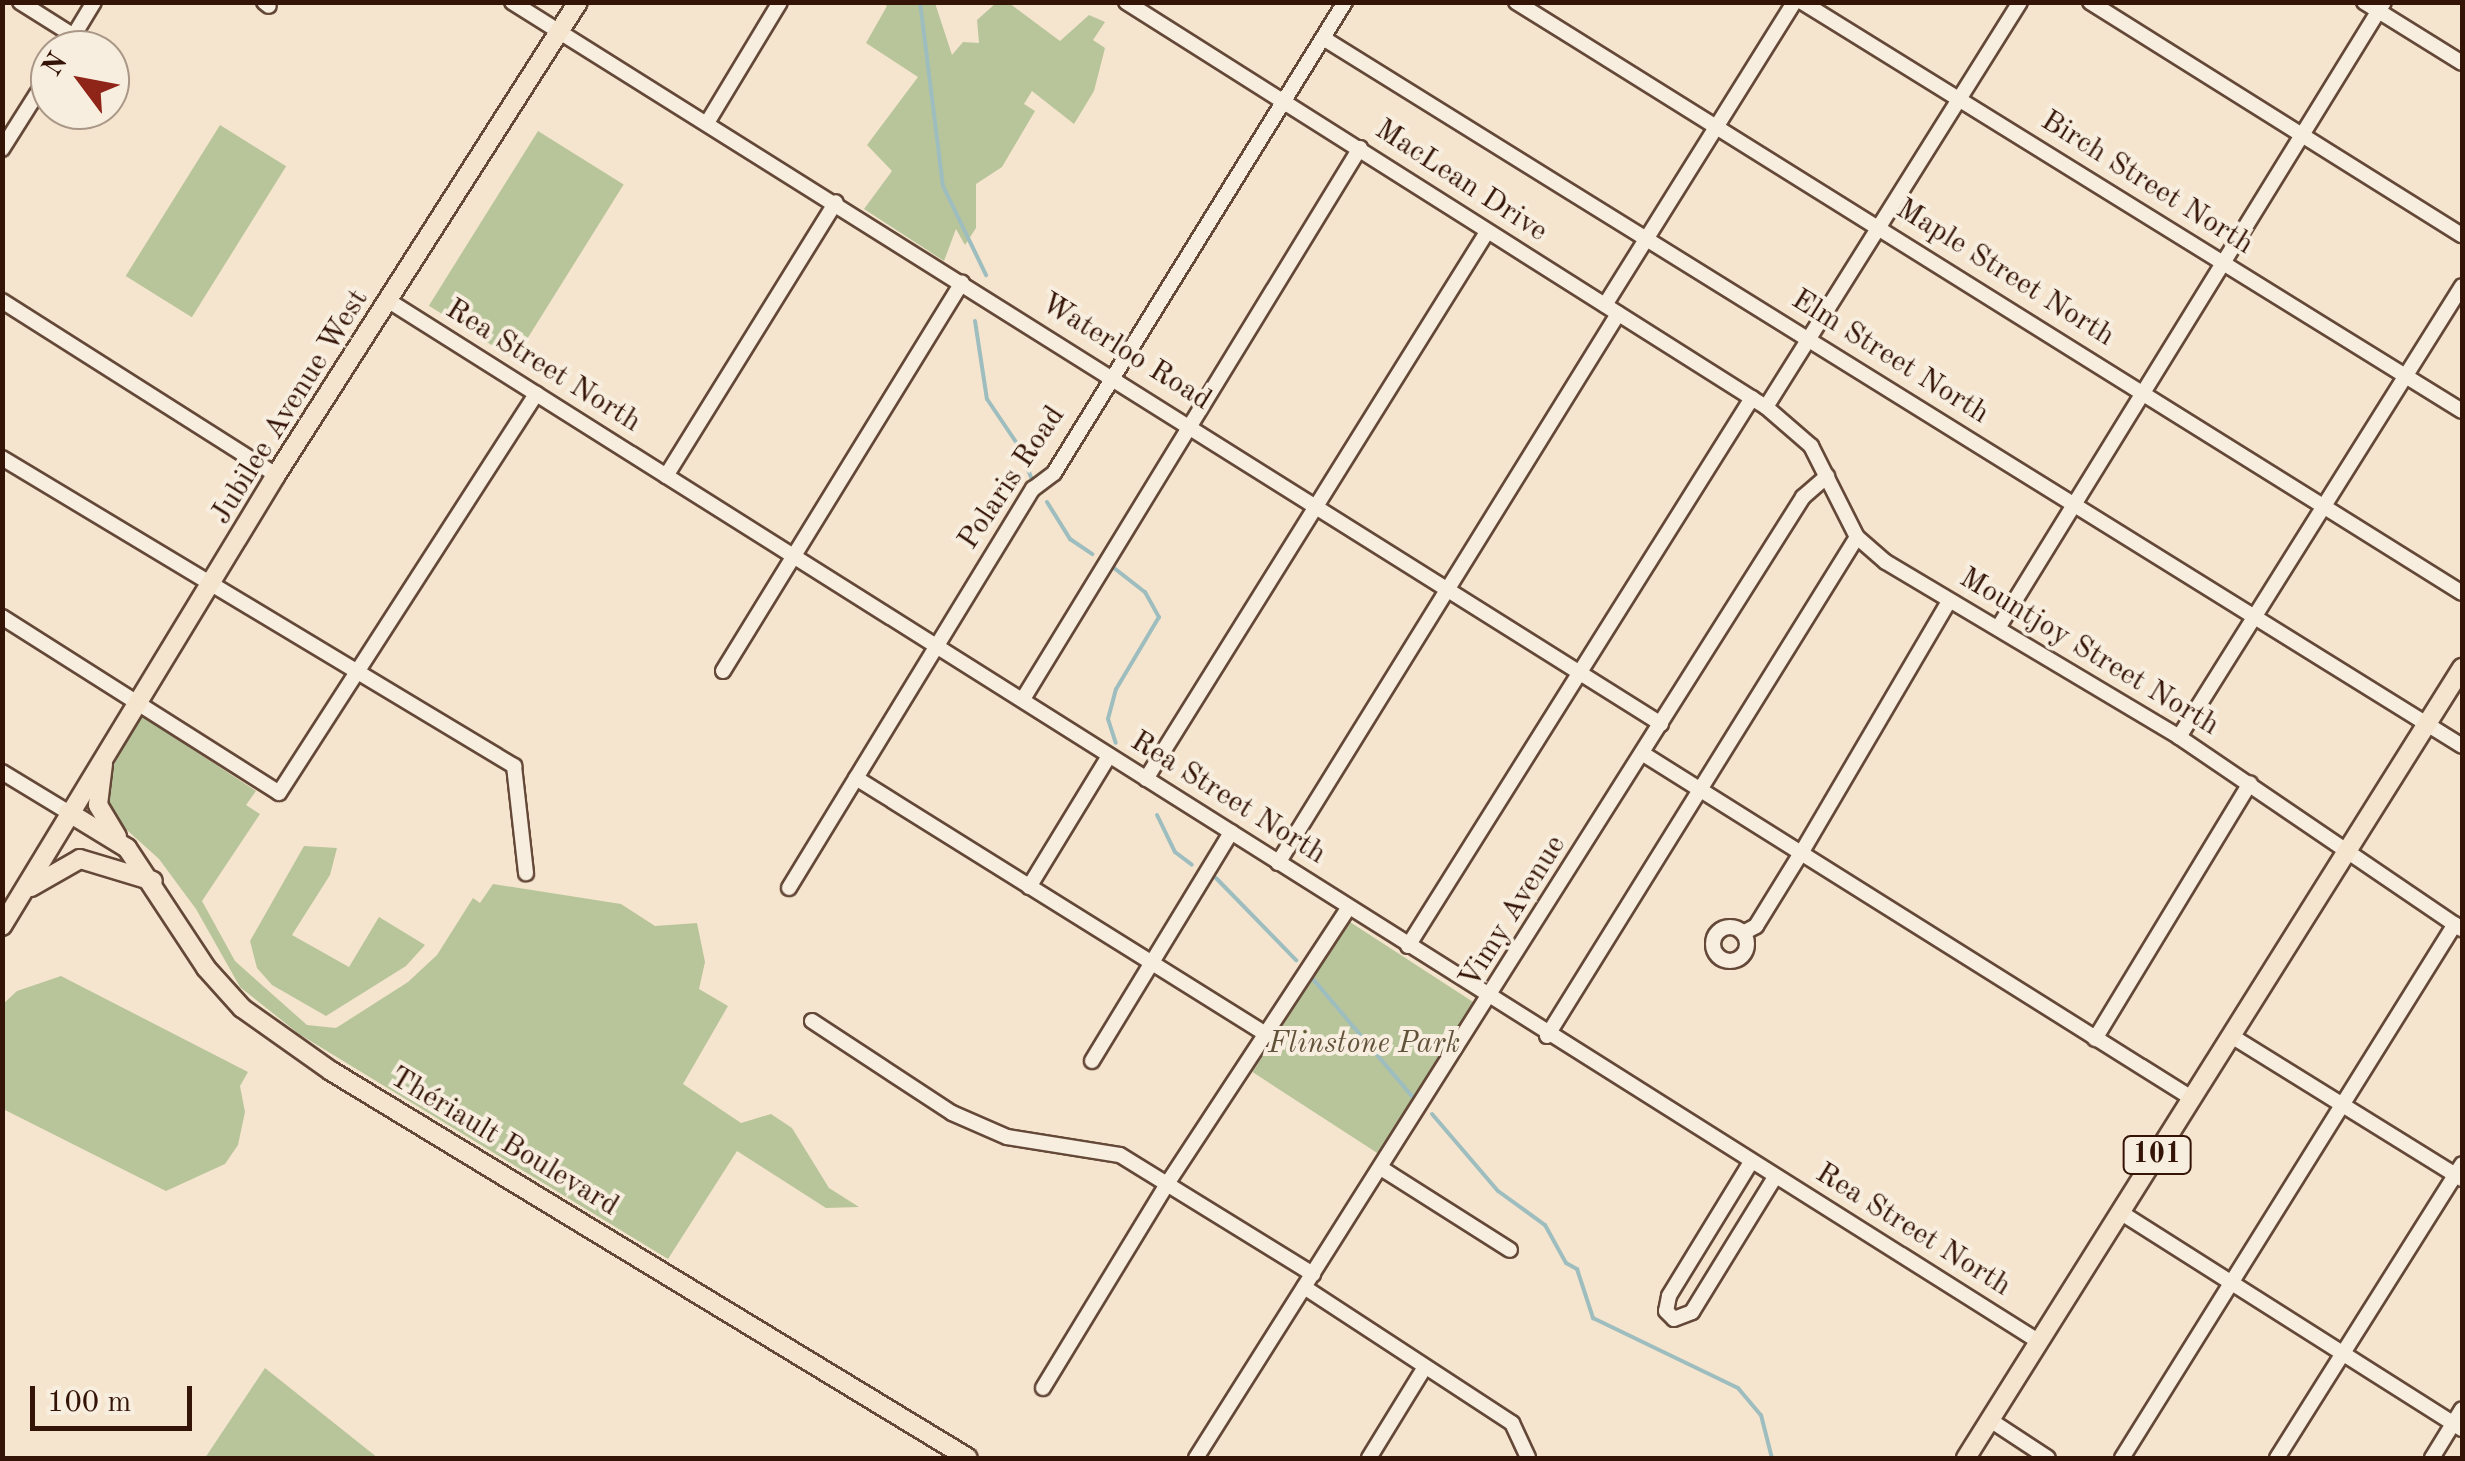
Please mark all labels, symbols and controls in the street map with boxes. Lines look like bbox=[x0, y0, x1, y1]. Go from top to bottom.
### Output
north arrow bbox=[30, 30, 130, 130]
text: N bbox=[39, 49, 74, 82]
street label: Birch Street North bbox=[2034, 103, 2260, 263]
street label: MacLean Drive bbox=[1368, 112, 1554, 250]
street label: Maple Street North bbox=[1889, 191, 2121, 355]
street label: Elm Street North bbox=[1785, 282, 1995, 432]
street label: Jubilee Avenue West bbox=[203, 283, 377, 531]
street label: Waterloo Road bbox=[1034, 285, 1218, 419]
street label: Rea Street North bbox=[439, 292, 647, 440]
street label: Polaris Road bbox=[951, 399, 1073, 557]
street label: Mountjoy Street North bbox=[1953, 560, 2225, 744]
street label: Rea Street North bbox=[1124, 724, 1332, 872]
street label: Vimy Avenue bbox=[1452, 829, 1574, 995]
park label: Flinstone Park bbox=[1268, 1026, 1460, 1062]
street label: Thériault Boulevard bbox=[383, 1059, 625, 1225]
road number: 101 bbox=[2122, 1132, 2192, 1178]
street label: Rea Street North bbox=[1809, 1156, 2017, 1304]
scale bar bbox=[35, 1366, 198, 1428]
text: 100 m bbox=[47, 1388, 131, 1418]

